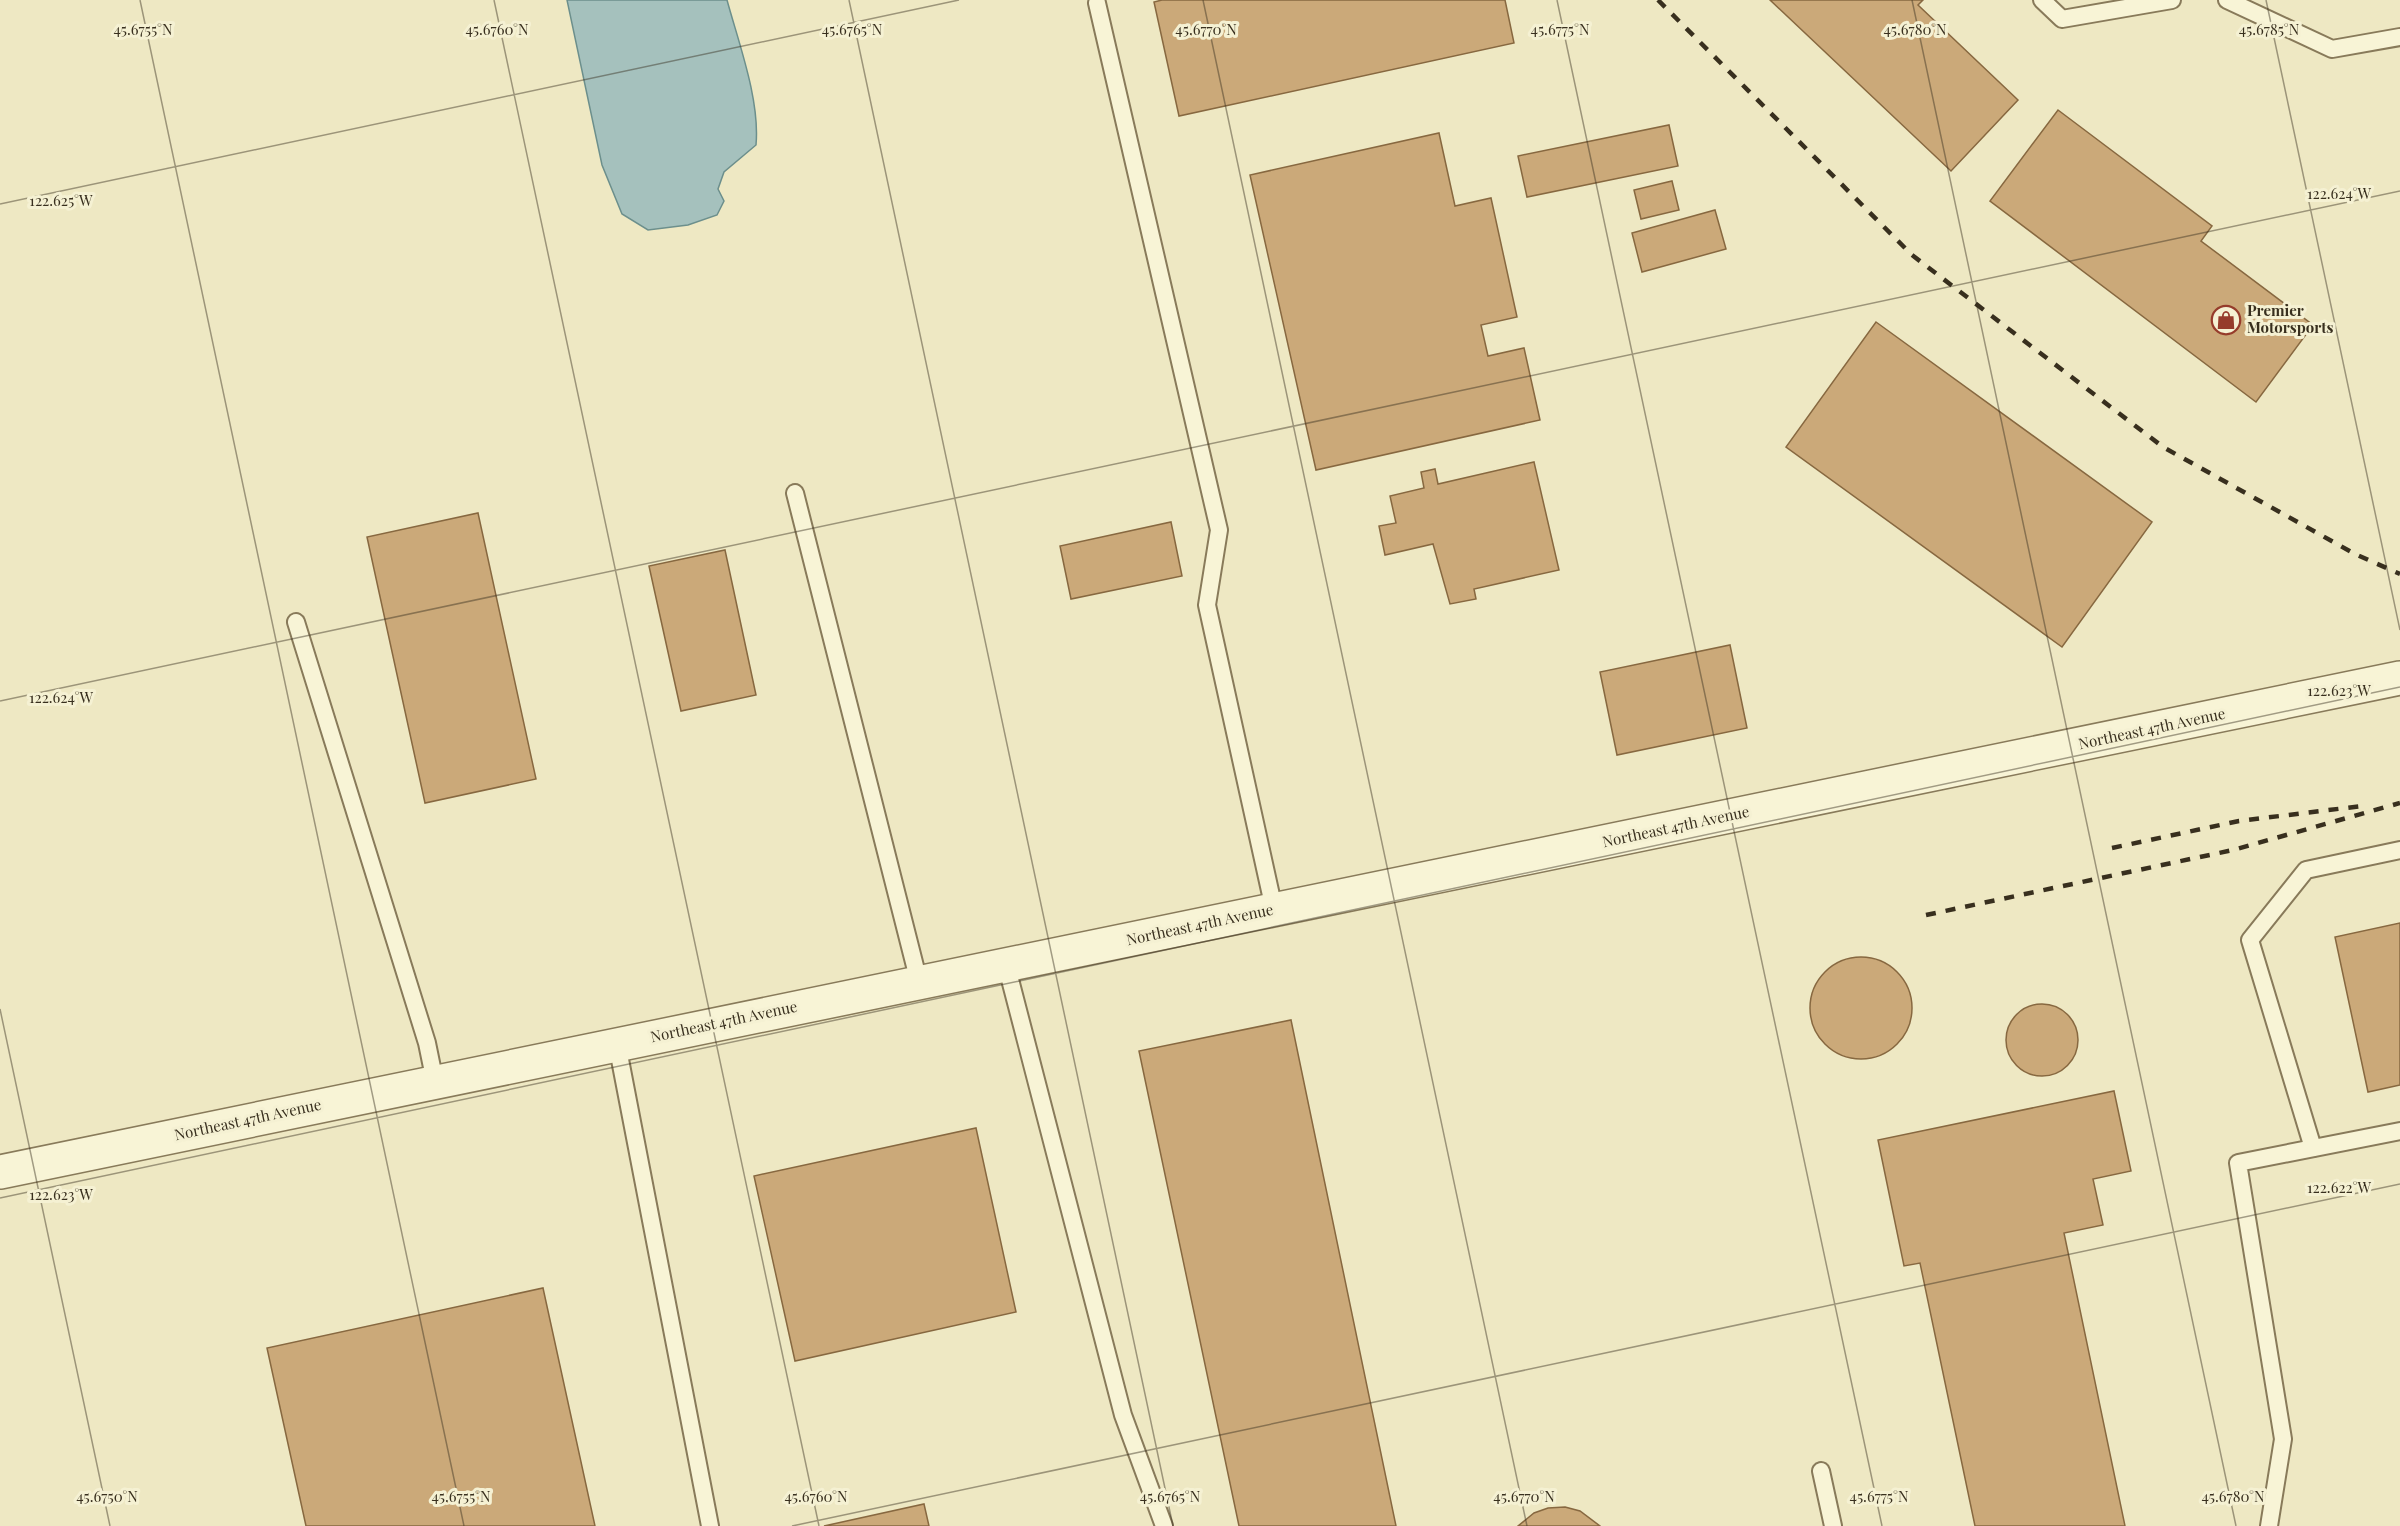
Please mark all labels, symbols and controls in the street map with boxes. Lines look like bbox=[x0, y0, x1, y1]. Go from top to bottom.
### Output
text: 45.6755°N bbox=[113, 19, 173, 39]
text: 45.6760°N bbox=[465, 19, 529, 39]
text: 45.6765°N bbox=[822, 19, 883, 39]
text: 45.6770°N bbox=[1175, 19, 1237, 39]
text: 45.6775°N bbox=[1530, 19, 1590, 39]
text: 45.6780°N bbox=[1883, 19, 1947, 39]
text: 45.6785°N bbox=[2239, 19, 2300, 39]
text: 122.624°W bbox=[2307, 183, 2372, 203]
text: 122.625°W bbox=[29, 190, 93, 210]
place label: Premier Motorsports bbox=[2247, 300, 2333, 337]
shop icon: Premier Motorsports bbox=[2210, 304, 2242, 336]
text: 122.623°W bbox=[2307, 680, 2371, 700]
text: 122.624°W bbox=[29, 687, 94, 707]
street label: Northeast 47th Avenue bbox=[2076, 703, 2227, 753]
street label: Northeast 47th Avenue bbox=[1600, 801, 1751, 851]
street label: Northeast 47th Avenue bbox=[1124, 899, 1275, 949]
street label: Northeast 47th Avenue bbox=[648, 996, 799, 1046]
street label: Northeast 47th Avenue bbox=[172, 1094, 323, 1144]
text: 122.622°W bbox=[2307, 1177, 2371, 1197]
text: 122.623°W bbox=[29, 1184, 93, 1204]
text: 45.6750°N bbox=[76, 1486, 138, 1506]
text: 45.6755°N bbox=[431, 1486, 491, 1506]
text: 45.6760°N bbox=[784, 1486, 848, 1506]
text: 45.6765°N bbox=[1140, 1486, 1201, 1506]
text: 45.6770°N bbox=[1493, 1486, 1555, 1506]
text: 45.6775°N bbox=[1849, 1486, 1909, 1506]
text: 45.6780°N bbox=[2201, 1486, 2265, 1506]

